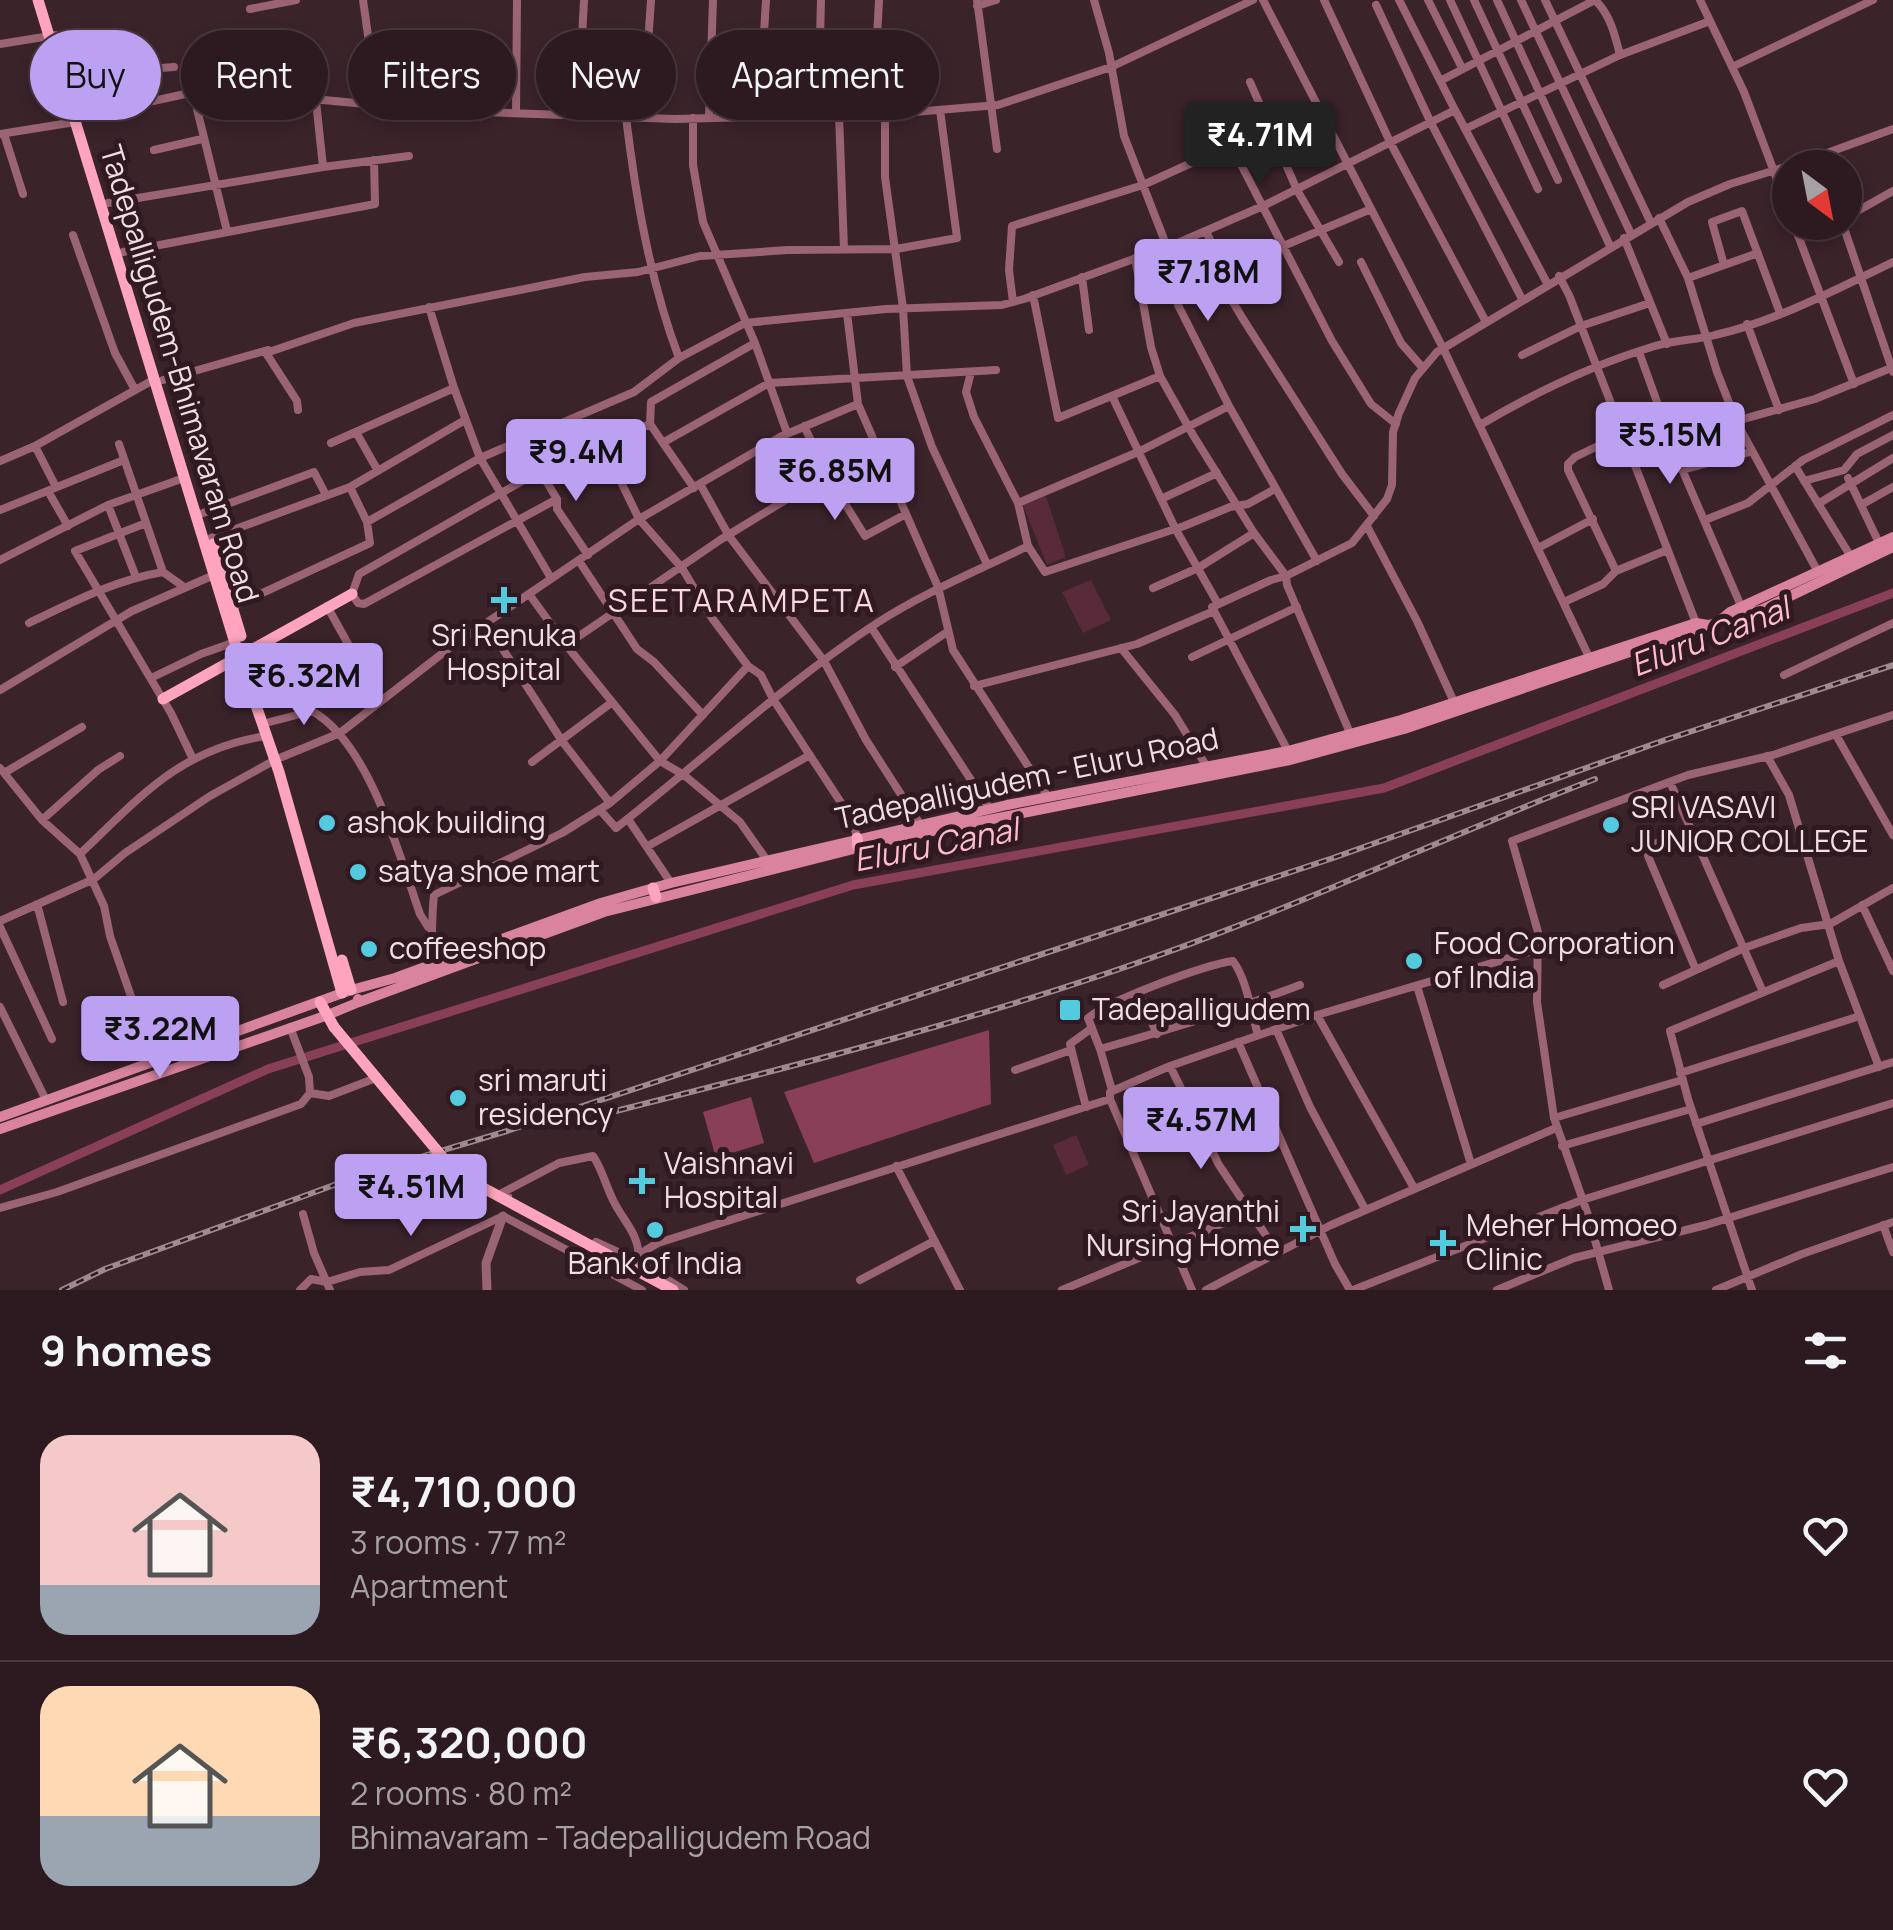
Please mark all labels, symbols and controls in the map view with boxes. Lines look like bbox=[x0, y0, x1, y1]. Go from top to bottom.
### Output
chip: Buy bbox=[30, 30, 161, 120]
chip: Rent bbox=[181, 30, 328, 120]
chip: Filters bbox=[348, 30, 516, 120]
chip: New bbox=[536, 30, 676, 120]
chip: Apartment bbox=[696, 30, 939, 120]
pin: ₹4.71M bbox=[1179, 102, 1341, 187]
text: ₹4.71M bbox=[1207, 112, 1313, 156]
street label: Tadepalligudem-Bhimavaram Road bbox=[91, 140, 270, 607]
north arrow bbox=[1772, 150, 1862, 240]
map controls bbox=[1772, 150, 1862, 240]
pin: ₹7.18M bbox=[1127, 239, 1289, 324]
text: ₹7.18M bbox=[1156, 249, 1260, 293]
pin: ₹5.15M bbox=[1589, 402, 1751, 487]
text: ₹5.15M bbox=[1618, 412, 1722, 456]
pin: ₹9.4M bbox=[506, 419, 646, 504]
text: ₹9.4M bbox=[528, 429, 624, 473]
pin: ₹6.85M bbox=[754, 438, 916, 523]
text: ₹6.85M bbox=[777, 448, 893, 492]
district label: SEETARAMPETA bbox=[608, 578, 876, 622]
water label: Eluru Canal bbox=[1624, 584, 1799, 686]
marker: Sri Renuka Hospital bbox=[491, 587, 517, 613]
place label: Sri Renuka Hospital bbox=[431, 614, 577, 689]
pin: ₹6.32M bbox=[223, 643, 385, 728]
text: ₹6.32M bbox=[247, 653, 361, 697]
street label: Tadepalligudem - Eluru Road bbox=[831, 717, 1222, 838]
place label: SRI VASAVI JUNIOR COLLEGE bbox=[1631, 786, 1868, 861]
place label: ashok building bbox=[347, 801, 546, 842]
water label: Eluru Canal bbox=[850, 806, 1025, 882]
marker: ashok building bbox=[316, 812, 338, 834]
marker: SRI VASAVI JUNIOR COLLEGE bbox=[1600, 814, 1622, 836]
place label: satya shoe mart bbox=[378, 850, 600, 891]
marker: satya shoe mart bbox=[347, 861, 369, 883]
place label: Food Corporation of India bbox=[1434, 922, 1675, 997]
place label: coffeeshop bbox=[389, 927, 546, 968]
marker: coffeeshop bbox=[358, 938, 380, 960]
marker: Food Corporation of India bbox=[1403, 950, 1425, 972]
place label: Tadepalligudem bbox=[1092, 988, 1311, 1029]
pin: ₹3.22M bbox=[79, 996, 241, 1081]
marker: Tadepalligudem bbox=[1057, 997, 1083, 1023]
text: ₹3.22M bbox=[103, 1006, 217, 1050]
place label: sri maruti residency bbox=[478, 1059, 613, 1134]
marker: sri maruti residency bbox=[447, 1087, 469, 1109]
pin: ₹4.57M bbox=[1120, 1087, 1282, 1172]
text: ₹4.57M bbox=[1145, 1097, 1257, 1141]
place label: Vaishnavi Hospital bbox=[664, 1142, 794, 1217]
pin: ₹4.51M bbox=[330, 1154, 492, 1239]
text: ₹4.51M bbox=[357, 1164, 465, 1208]
marker: Vaishnavi Hospital bbox=[629, 1168, 655, 1194]
place label: Sri Jayanthi Nursing Home bbox=[1086, 1190, 1280, 1265]
place label: Meher Homoeo Clinic bbox=[1466, 1204, 1678, 1279]
marker: Sri Jayanthi Nursing Home bbox=[1290, 1216, 1316, 1242]
marker: Bank of India bbox=[644, 1219, 666, 1241]
marker: Meher Homoeo Clinic bbox=[1430, 1230, 1456, 1256]
place label: Bank of India bbox=[568, 1242, 742, 1283]
text: 9 homes bbox=[40, 1321, 212, 1379]
icon: filters bbox=[1798, 1323, 1853, 1378]
text: ₹4,710,000 bbox=[350, 1462, 578, 1520]
icon: home bbox=[120, 1475, 240, 1595]
icon: heart bbox=[1798, 1508, 1853, 1563]
text: 3 rooms · 77 m² bbox=[350, 1520, 566, 1564]
text: Apartment bbox=[350, 1564, 508, 1608]
text: ₹6,320,000 bbox=[350, 1713, 588, 1771]
icon: home bbox=[120, 1726, 240, 1846]
icon: heart bbox=[1798, 1759, 1853, 1814]
text: 2 rooms · 80 m² bbox=[350, 1771, 572, 1815]
text: Bhimavaram - Tadepalligudem Road bbox=[350, 1815, 871, 1859]

